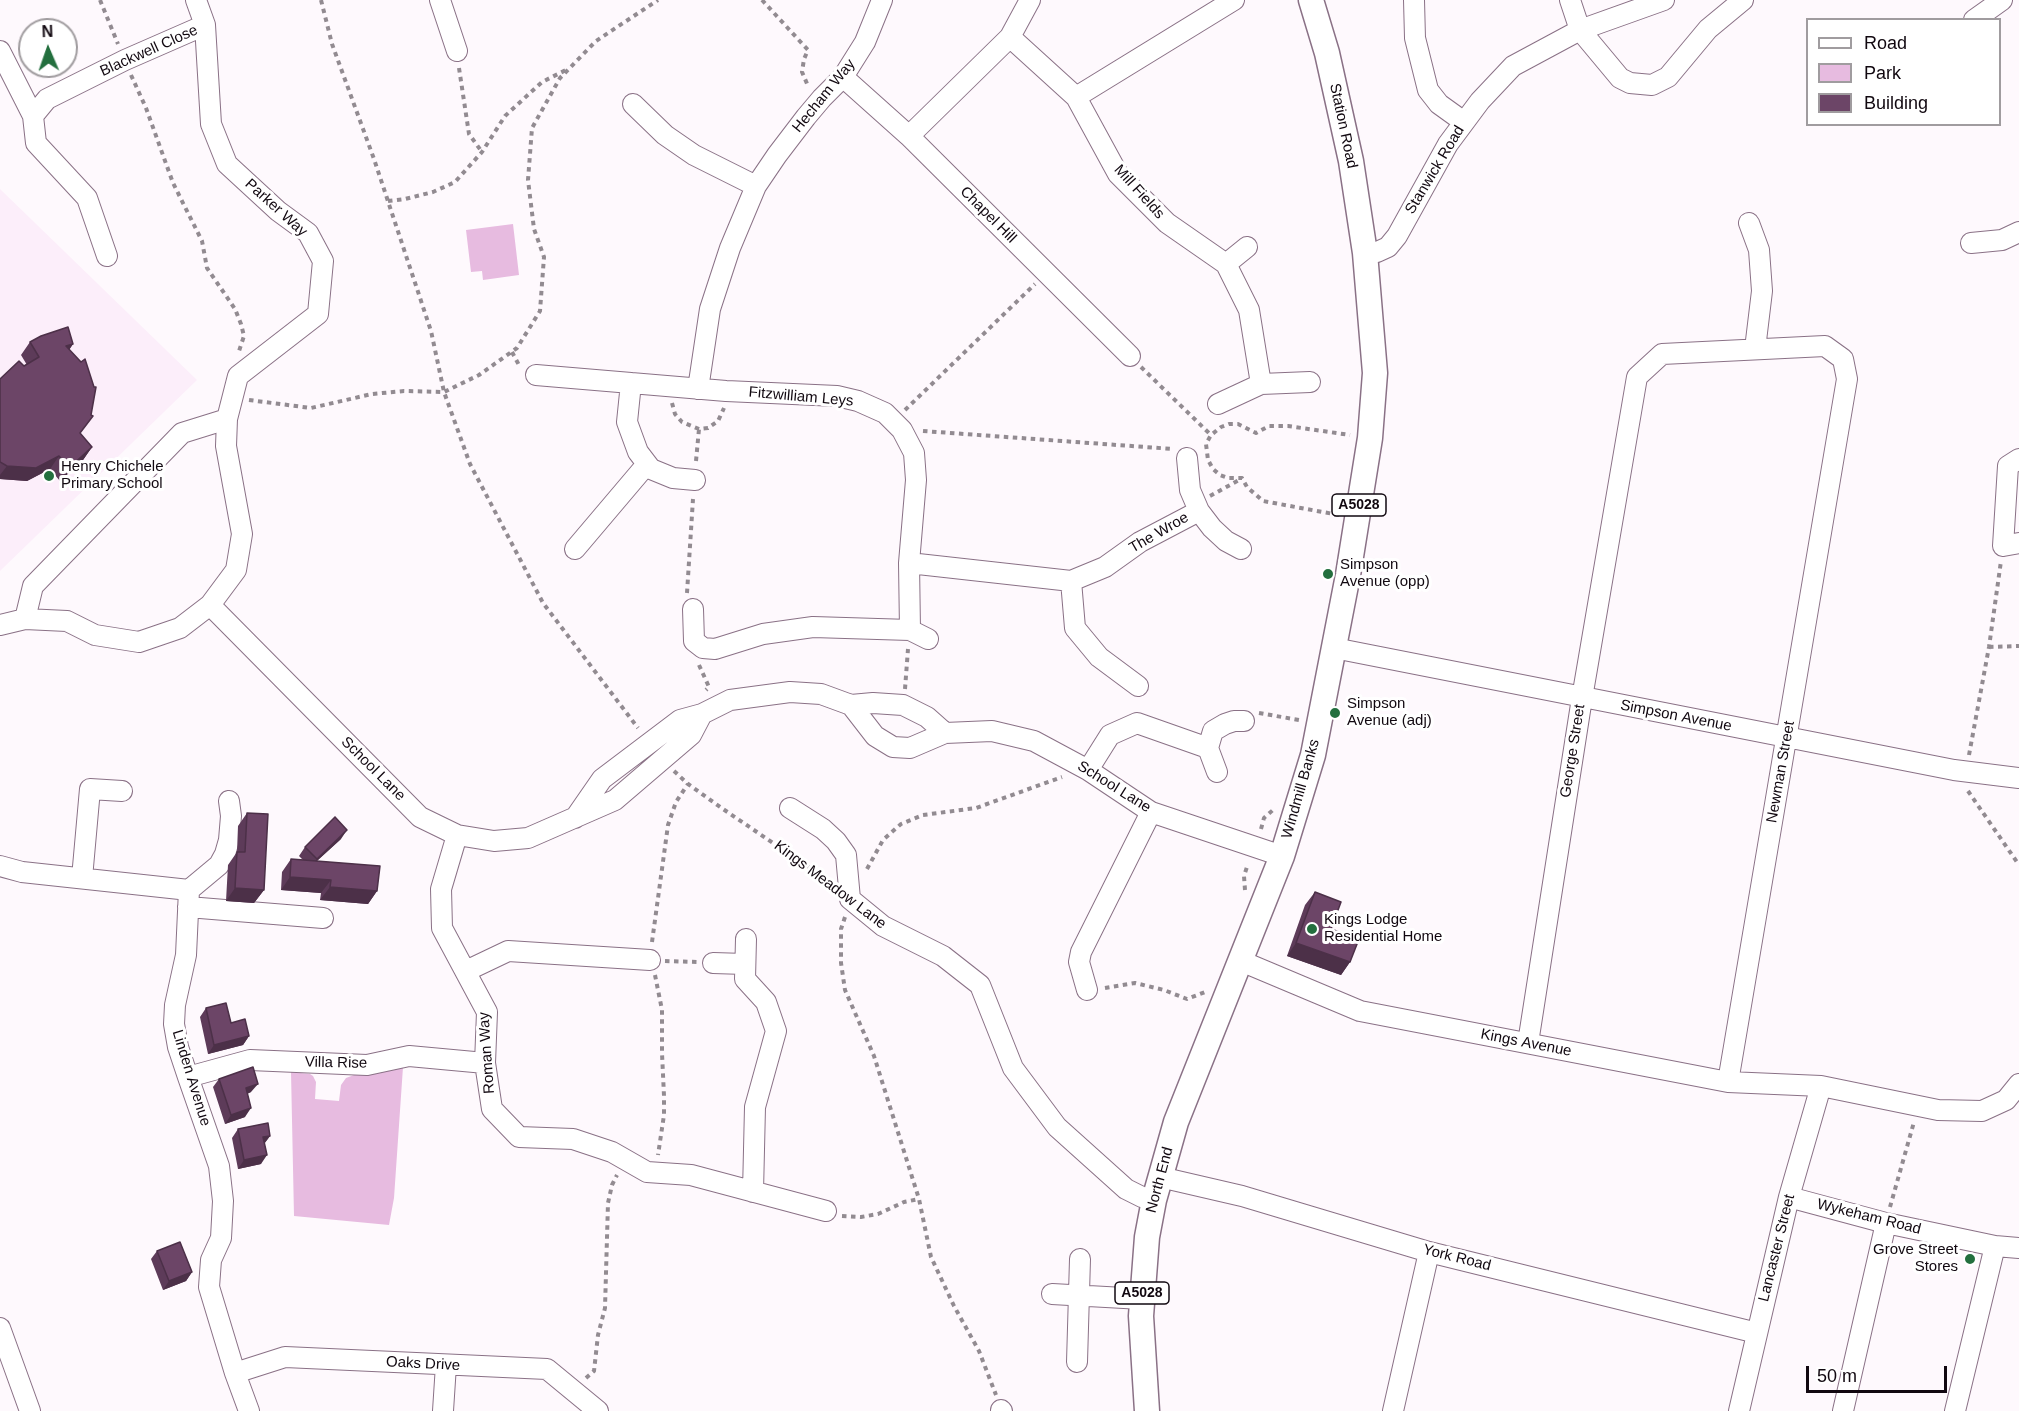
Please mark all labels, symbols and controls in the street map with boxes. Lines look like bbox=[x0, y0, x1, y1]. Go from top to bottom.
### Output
north arrow bbox=[18, 18, 78, 78]
legend bbox=[1806, 18, 2001, 126]
street label: Blackwell Close bbox=[97, 21, 201, 81]
text: N bbox=[41, 23, 53, 40]
text: Road bbox=[1864, 33, 1907, 53]
street label: Hecham Way bbox=[789, 56, 859, 136]
text: Park bbox=[1864, 63, 1901, 83]
street label: Station Road bbox=[1325, 82, 1361, 170]
text: Building bbox=[1864, 93, 1928, 113]
street label: Stanwick Road bbox=[1402, 122, 1468, 218]
street label: Mill Fields bbox=[1110, 161, 1168, 223]
street label: Parker Way bbox=[241, 175, 311, 241]
street label: Chapel Hill bbox=[956, 183, 1020, 247]
street label: Fitzwilliam Leys bbox=[748, 383, 854, 411]
place label: Henry Chichele Primary School bbox=[61, 458, 164, 493]
marker: Henry Chichele Primary School bbox=[42, 469, 56, 483]
road number: A5028 bbox=[1332, 494, 1386, 516]
street label: The Wroe bbox=[1126, 509, 1192, 557]
place label: Simpson Avenue (opp) bbox=[1340, 556, 1430, 591]
marker: Simpson Avenue (opp) bbox=[1321, 567, 1335, 581]
place label: Simpson Avenue (adj) bbox=[1347, 695, 1432, 730]
street label: Simpson Avenue bbox=[1619, 696, 1733, 736]
street label: George Street bbox=[1557, 703, 1589, 799]
marker: Simpson Avenue (adj) bbox=[1328, 706, 1342, 720]
street label: Newman Street bbox=[1763, 720, 1799, 824]
street label: School Lane bbox=[337, 733, 409, 805]
street label: Windmill Banks bbox=[1278, 737, 1324, 841]
street label: School Lane bbox=[1074, 757, 1154, 817]
street label: Kings Meadow Lane bbox=[770, 837, 890, 933]
place label: Kings Lodge Residential Home bbox=[1324, 911, 1442, 946]
marker: Kings Lodge Residential Home bbox=[1305, 922, 1319, 936]
street label: Roman Way bbox=[475, 1011, 499, 1095]
street label: Kings Avenue bbox=[1479, 1025, 1573, 1061]
street label: Linden Avenue bbox=[168, 1028, 214, 1128]
street label: Villa Rise bbox=[305, 1053, 367, 1073]
street label: North End bbox=[1143, 1145, 1177, 1215]
street label: Lancaster Street bbox=[1755, 1192, 1799, 1304]
street label: Wykeham Road bbox=[1815, 1195, 1923, 1239]
street label: York Road bbox=[1421, 1241, 1493, 1275]
place label: Grove Street Stores bbox=[1873, 1241, 1958, 1276]
marker: Grove Street Stores bbox=[1963, 1252, 1977, 1266]
road number: A5028 bbox=[1115, 1282, 1169, 1304]
street label: Oaks Drive bbox=[385, 1353, 461, 1375]
scale bar bbox=[1809, 1354, 1950, 1392]
text: 50 m bbox=[1817, 1366, 1857, 1386]

